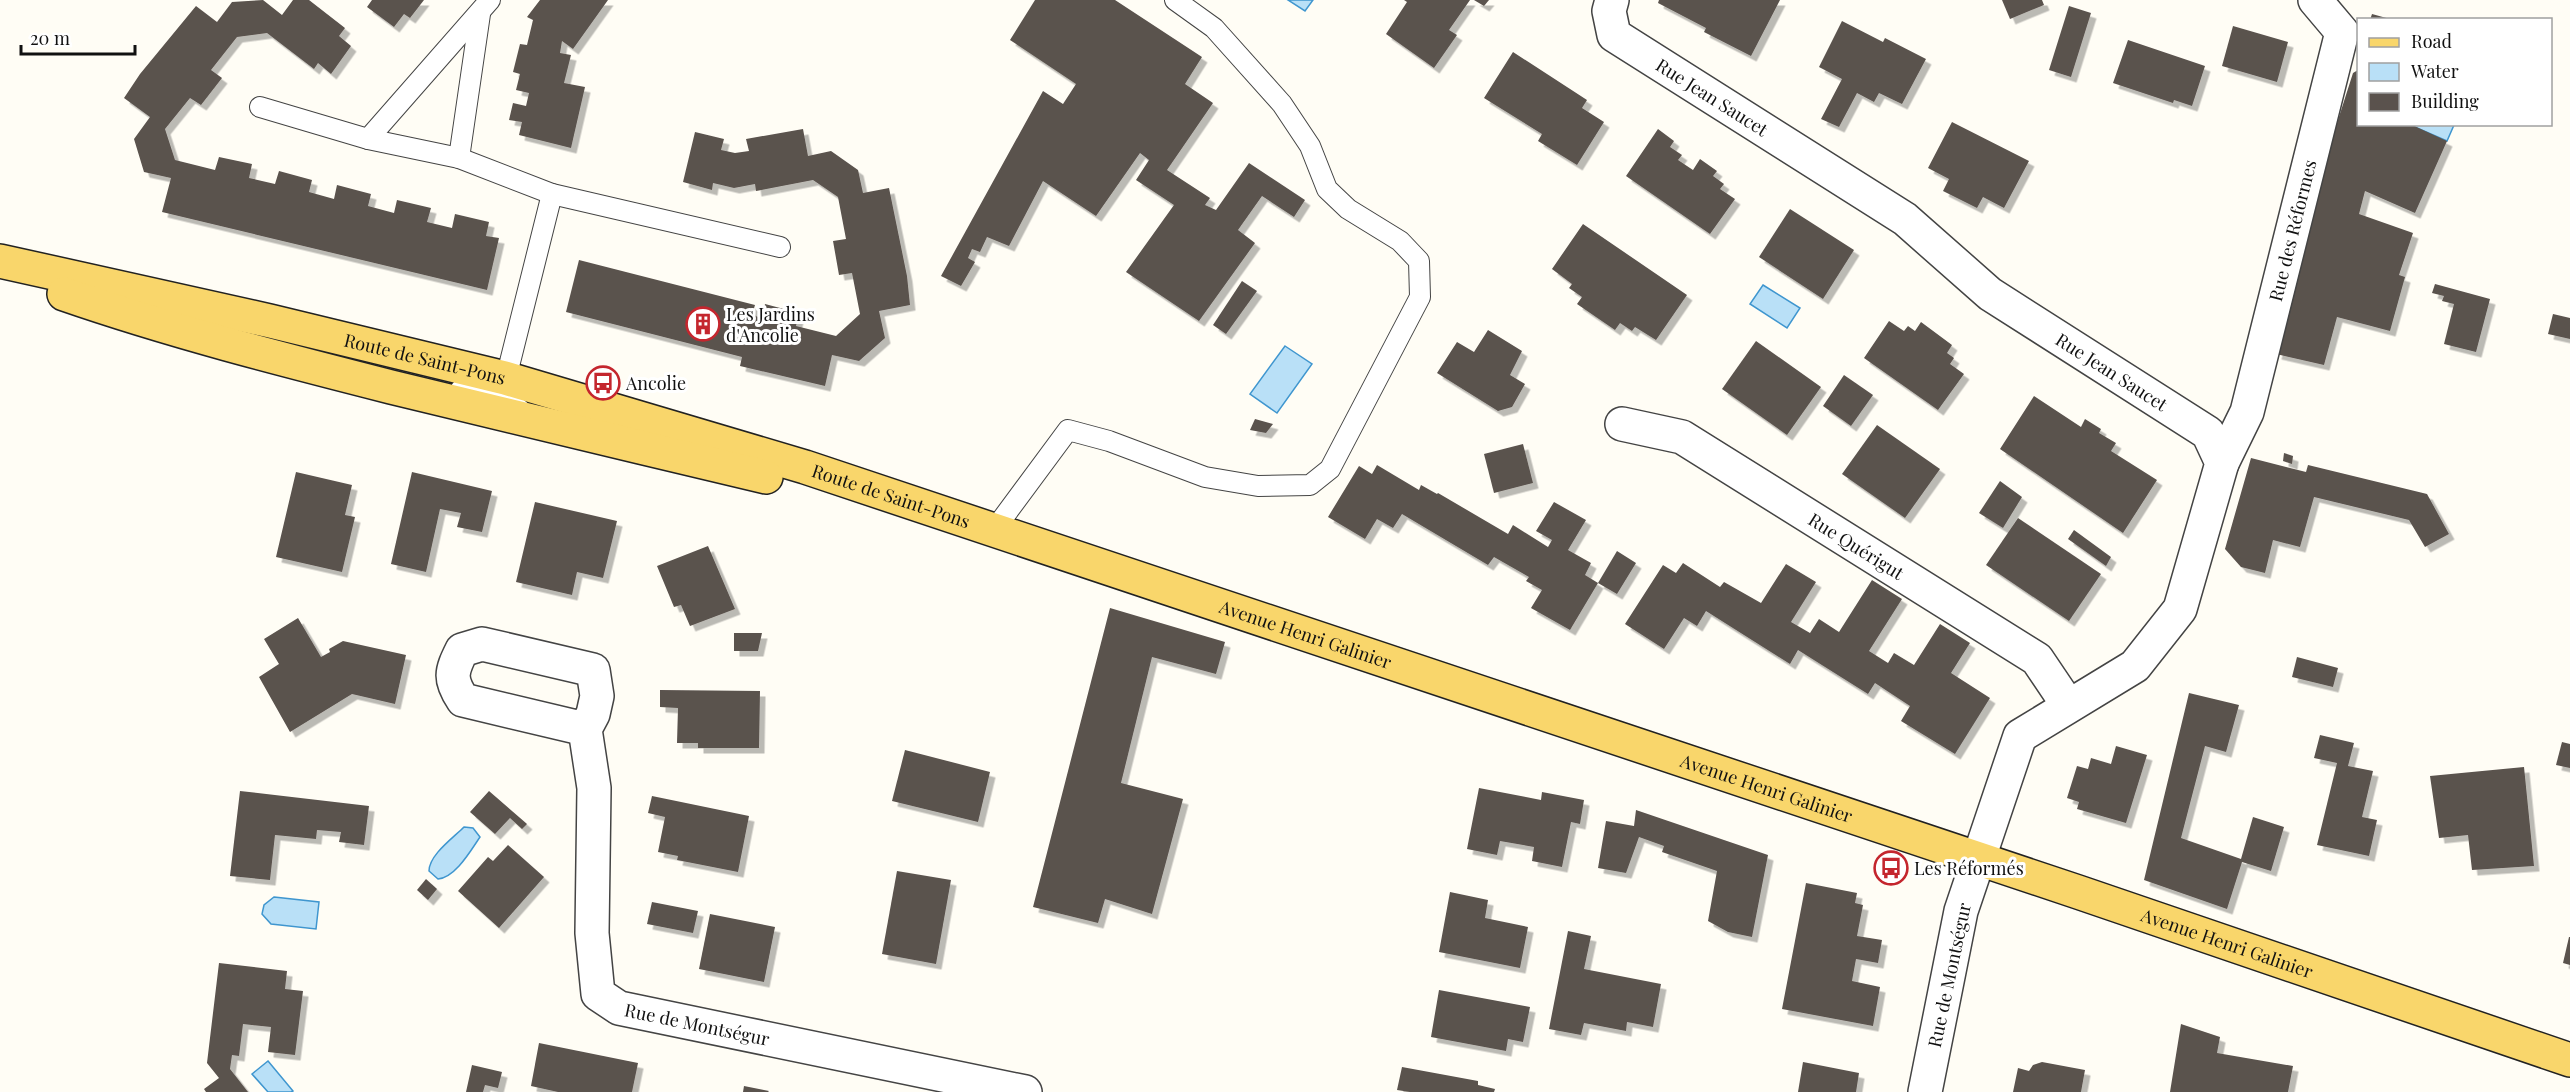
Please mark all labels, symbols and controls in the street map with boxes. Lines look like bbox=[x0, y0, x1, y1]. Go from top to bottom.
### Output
scale bar bbox=[21, 18, 135, 56]
legend bbox=[2357, 18, 2552, 126]
text: 20 m bbox=[30, 26, 70, 50]
text: Road bbox=[2411, 29, 2452, 53]
street label: Rue Jean Saucet bbox=[1652, 53, 1773, 142]
text: Water bbox=[2410, 59, 2459, 83]
text: Building bbox=[2411, 89, 2479, 113]
street label: Rue des Réformes bbox=[2263, 157, 2322, 304]
place label: Les Jardins d'Ancolie bbox=[726, 302, 815, 347]
building icon: Les Jardins d'Ancolie bbox=[685, 306, 721, 342]
street label: Route de Saint-Pons bbox=[342, 327, 508, 390]
street label: Rue Jean Saucet bbox=[2051, 327, 2173, 417]
bus stop icon: Ancolie bbox=[585, 365, 621, 401]
place label: Ancolie bbox=[625, 371, 686, 395]
street label: Route de Saint-Pons bbox=[809, 458, 973, 533]
street label: Rue Quérigut bbox=[1804, 507, 1909, 585]
street label: Avenue Henri Galinier bbox=[1215, 594, 1395, 674]
street label: Avenue Henri Galinier bbox=[1676, 748, 1856, 828]
bus stop icon: Les Réformés bbox=[1873, 850, 1909, 886]
place label: Les Réformés bbox=[1914, 856, 2024, 880]
street label: Rue de Montségur bbox=[1922, 900, 1976, 1050]
street label: Avenue Henri Galinier bbox=[2137, 902, 2316, 983]
street label: Rue de Montségur bbox=[623, 997, 772, 1051]

